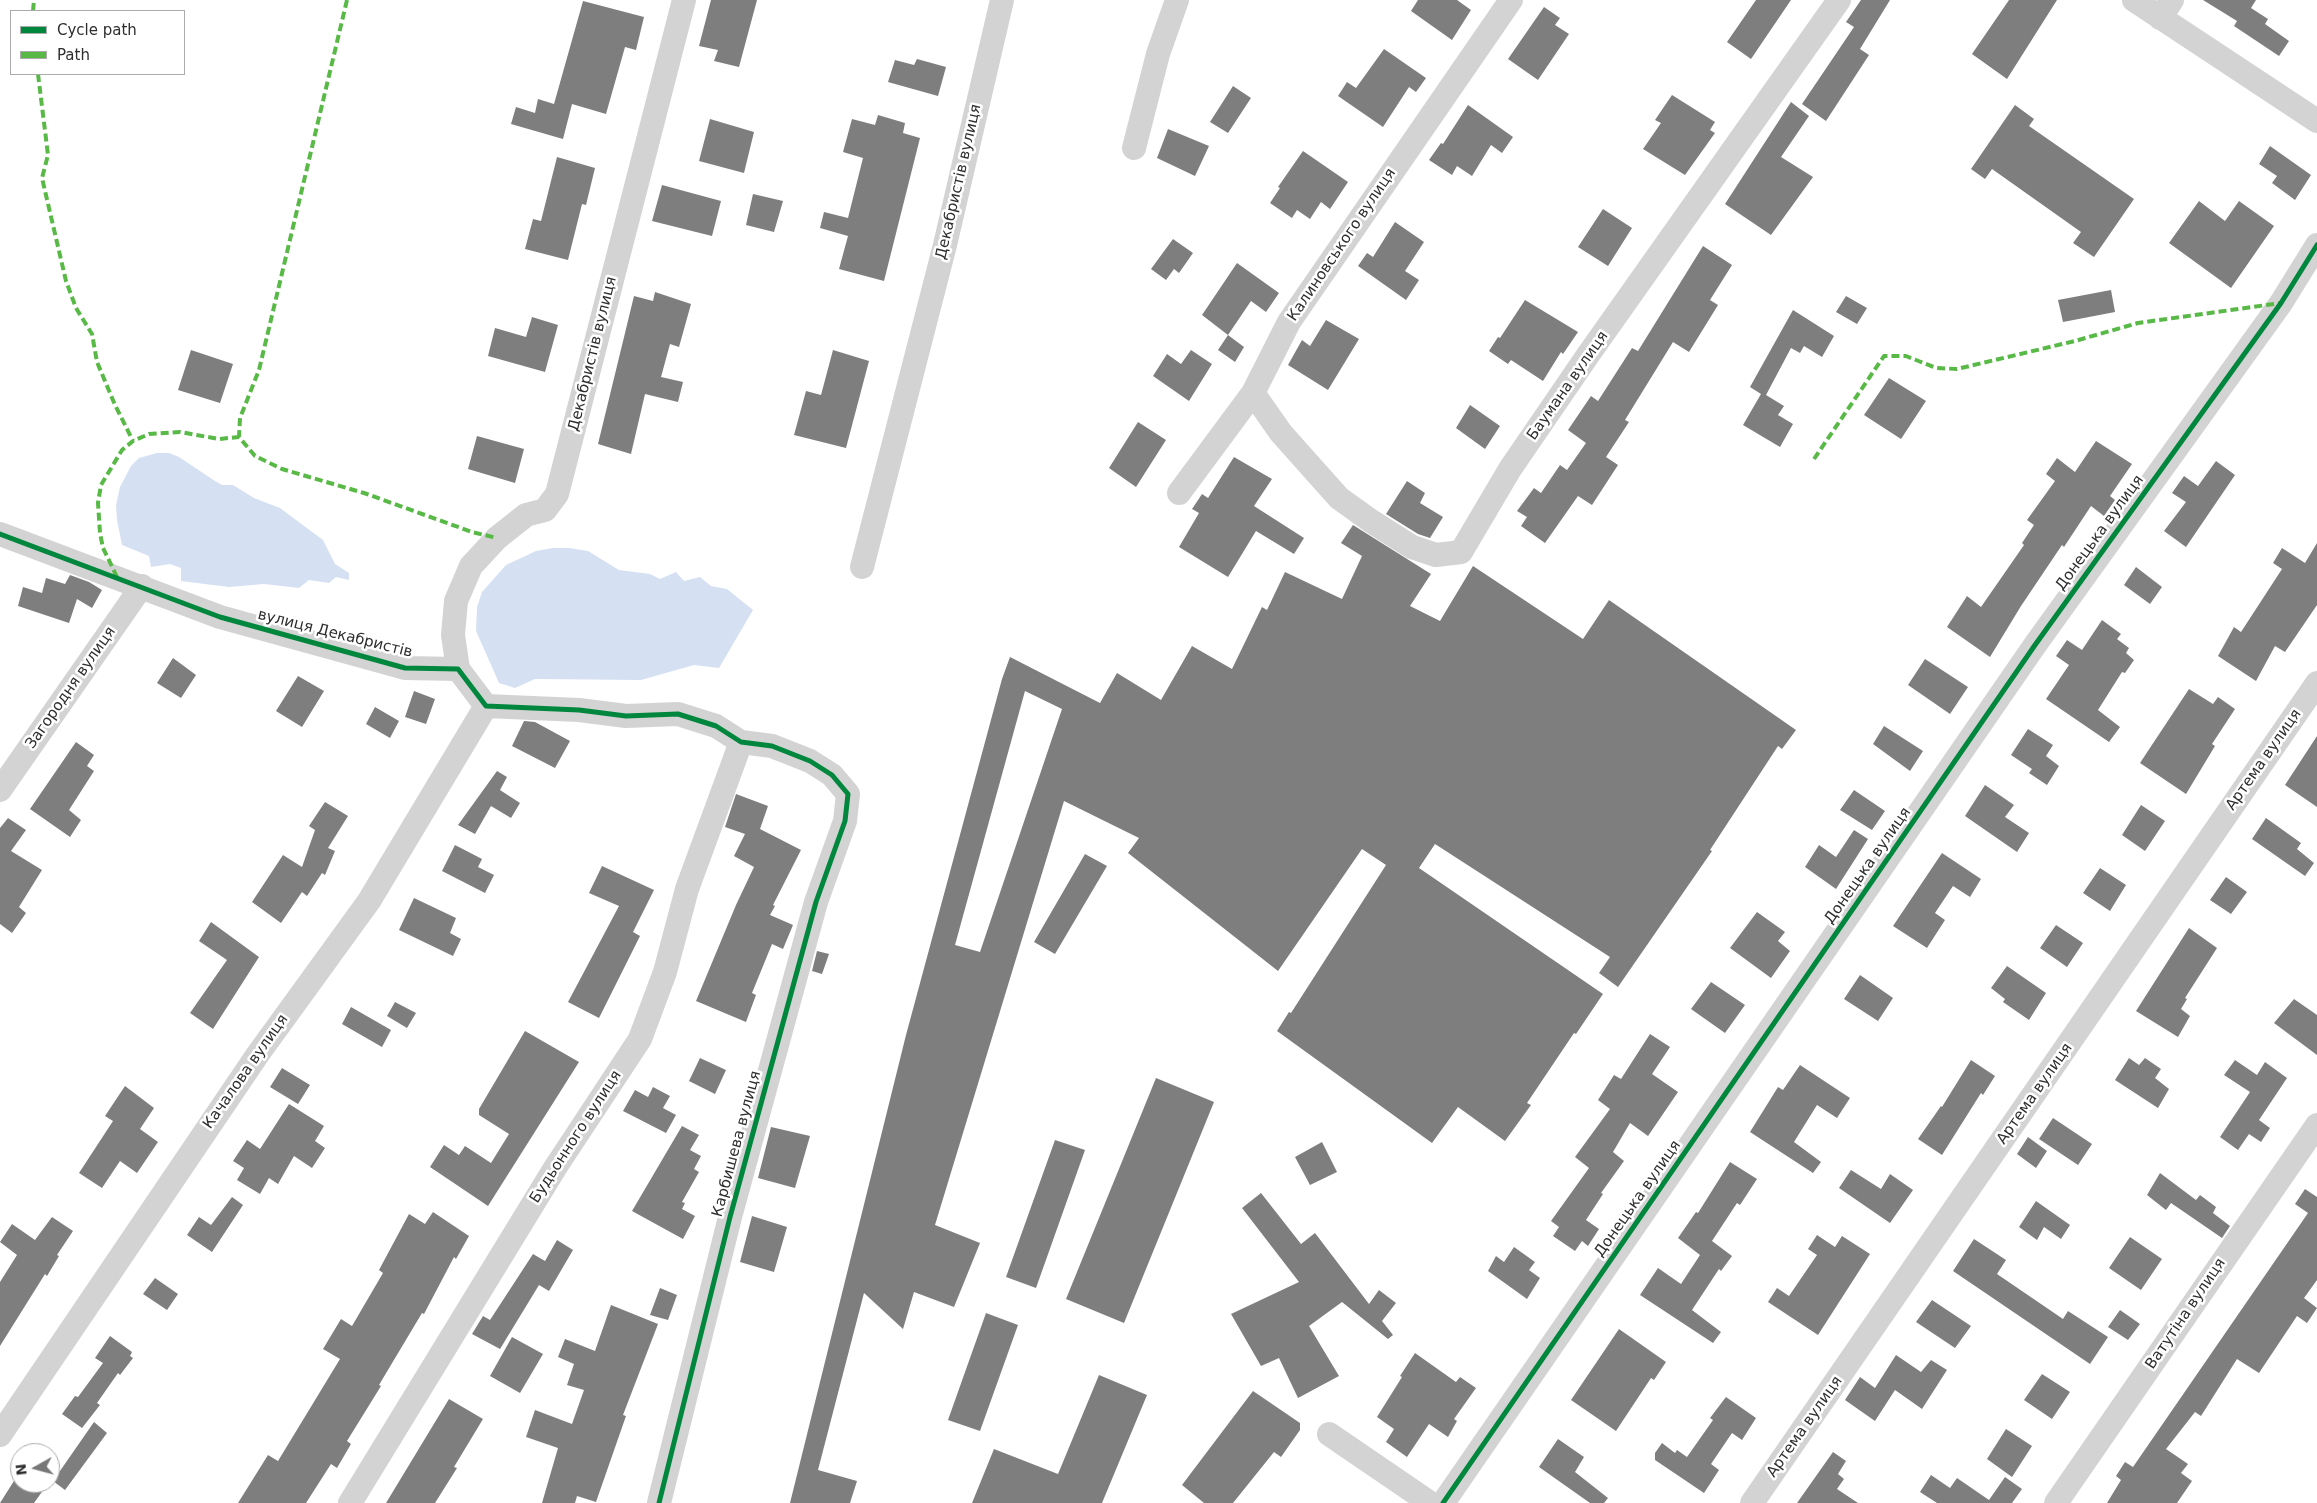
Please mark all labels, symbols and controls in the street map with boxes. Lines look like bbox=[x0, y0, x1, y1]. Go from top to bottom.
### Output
legend bbox=[10, 10, 185, 75]
text: Cycle path bbox=[57, 21, 137, 39]
text: Path bbox=[57, 46, 90, 64]
street label: Декабристів вулиця bbox=[932, 103, 986, 261]
street label: Калиновського вулиця bbox=[1284, 165, 1400, 325]
street label: Декабристів вулиця bbox=[565, 275, 621, 433]
street label: Баумана вулиця bbox=[1524, 328, 1612, 444]
street label: Донецька вулиця bbox=[2052, 472, 2148, 594]
street label: вулиця Декабристів bbox=[256, 606, 414, 662]
street label: Загородня вулиця bbox=[22, 624, 120, 752]
street label: Артема вулиця bbox=[2222, 706, 2306, 814]
street label: Донецька вулиця bbox=[1821, 804, 1915, 928]
street label: Качалова вулиця bbox=[200, 1011, 292, 1133]
street label: Артема вулиця bbox=[1993, 1040, 2077, 1148]
street label: Будьонного вулиця bbox=[526, 1067, 626, 1207]
street label: Карбишева вулиця bbox=[709, 1069, 765, 1219]
street label: Донецька вулиця bbox=[1591, 1137, 1685, 1261]
street label: Ватутіна вулиця bbox=[2142, 1255, 2230, 1373]
street label: Артема вулиця bbox=[1763, 1373, 1847, 1481]
north arrow bbox=[10, 1443, 60, 1493]
text: N bbox=[12, 1463, 30, 1476]

